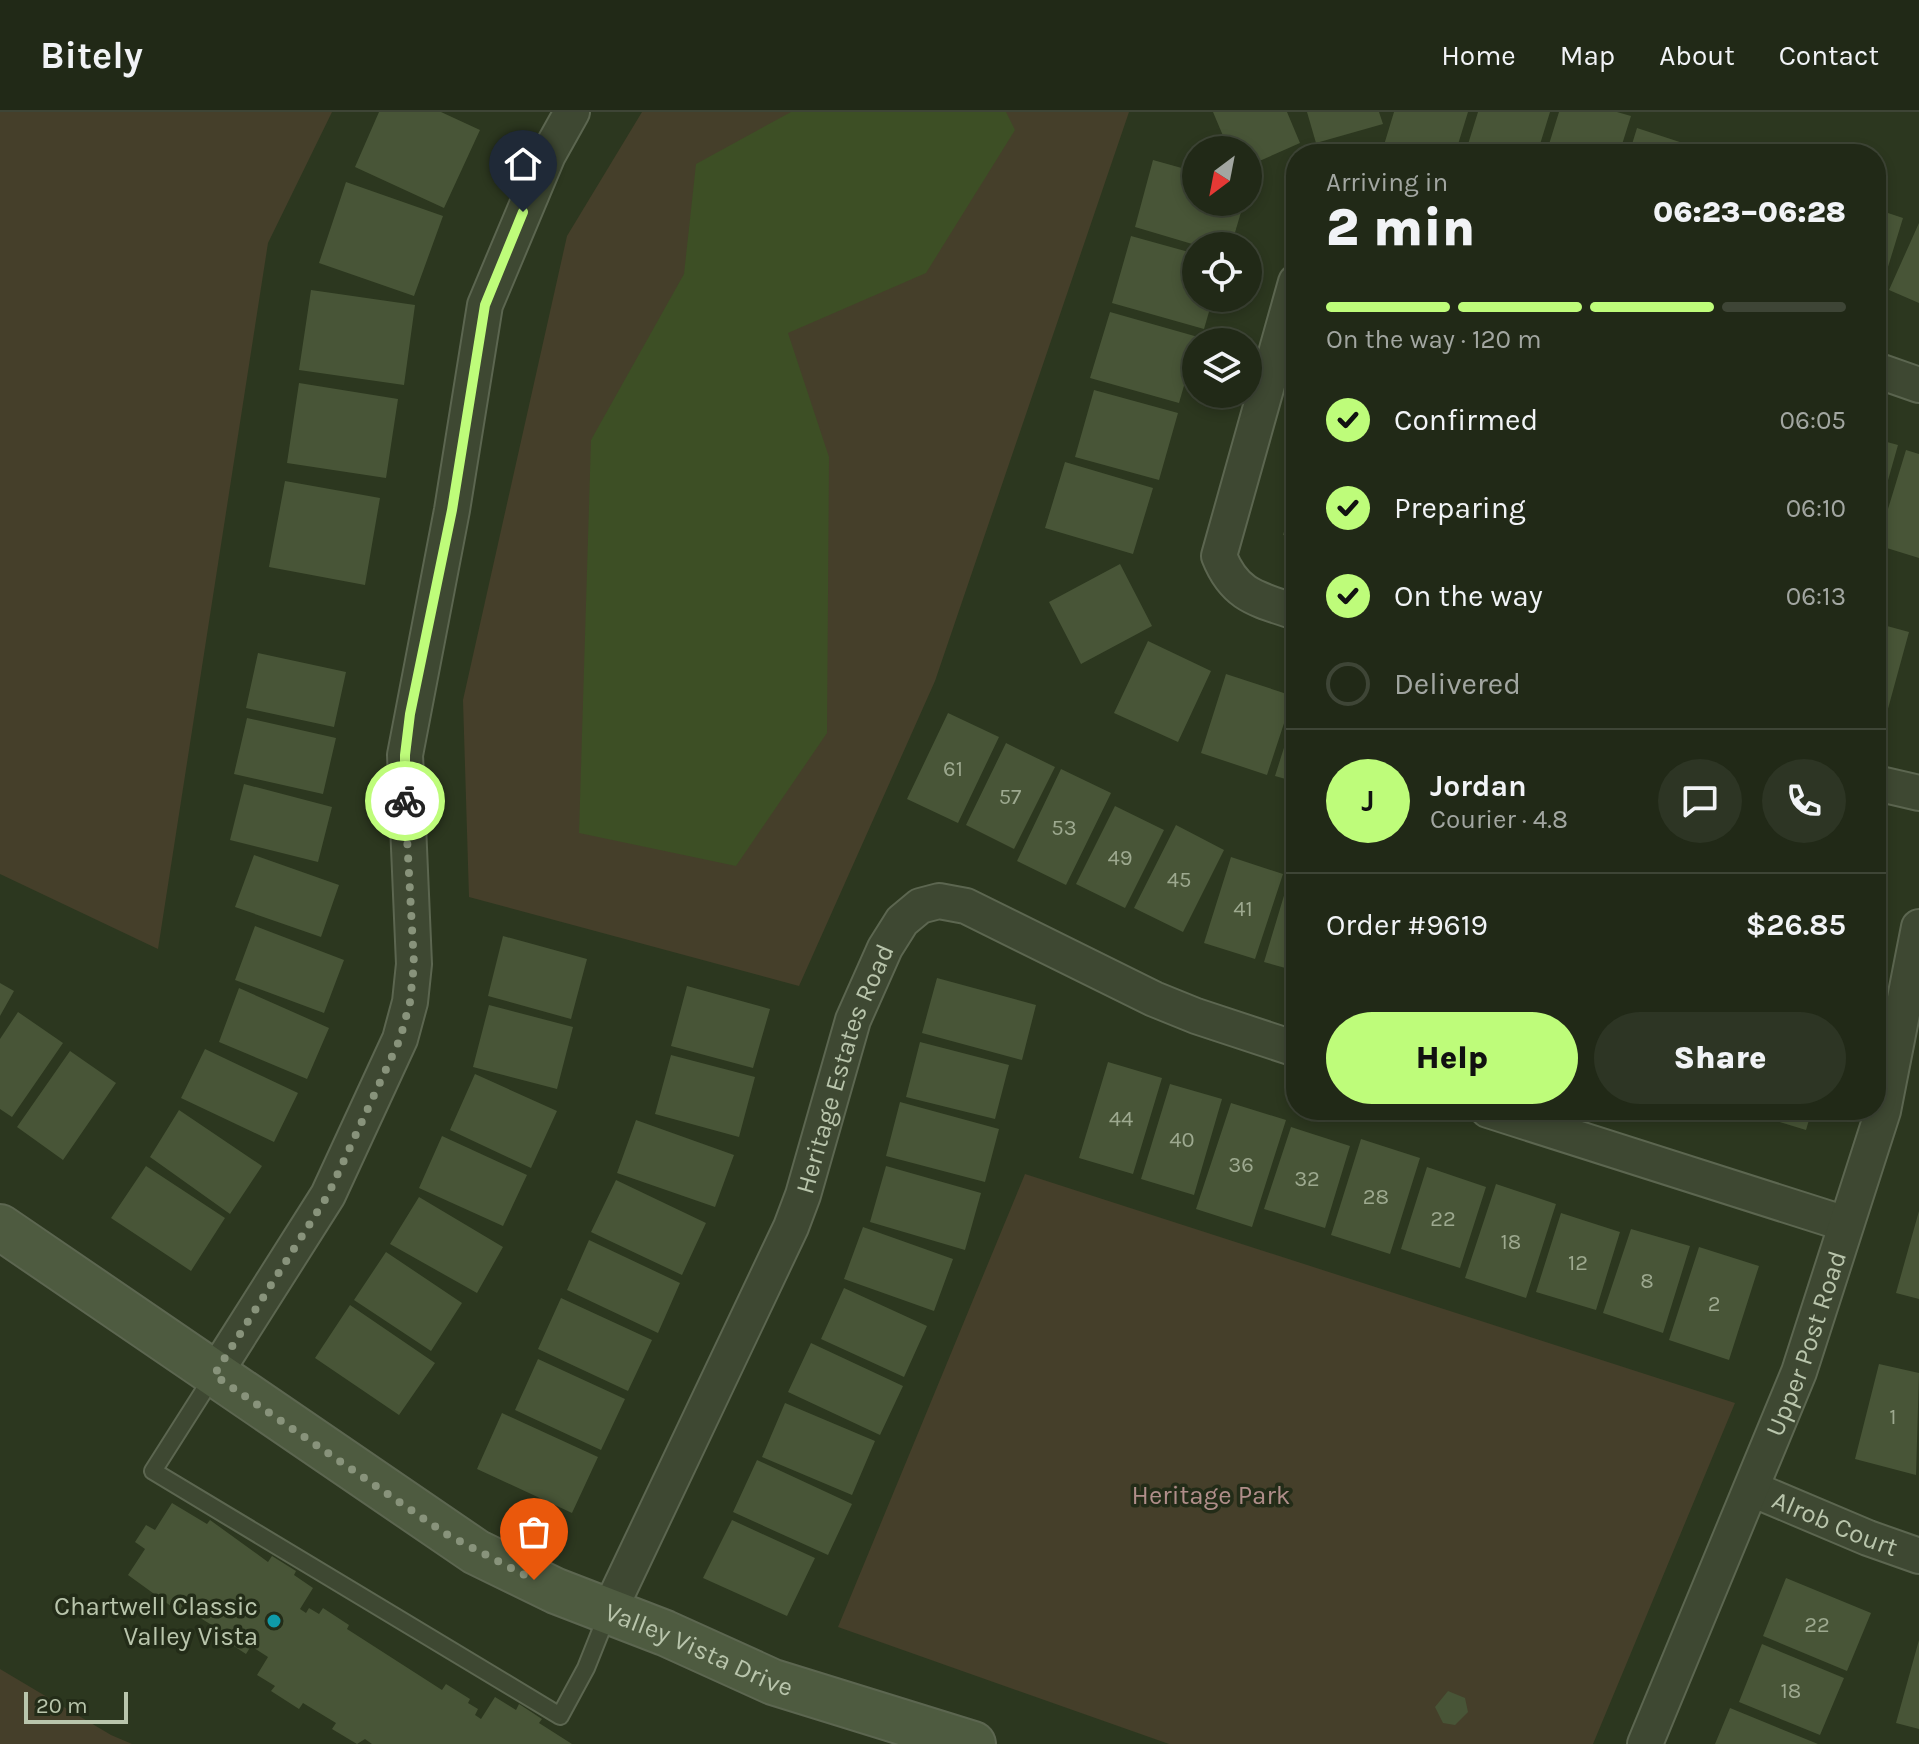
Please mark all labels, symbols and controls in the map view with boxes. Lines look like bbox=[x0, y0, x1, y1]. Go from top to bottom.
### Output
text: Bitely bbox=[40, 33, 143, 78]
text: Home bbox=[1441, 39, 1516, 72]
text: Map bbox=[1560, 39, 1615, 72]
text: About bbox=[1659, 39, 1735, 72]
text: Contact bbox=[1779, 39, 1879, 72]
pin bbox=[489, 130, 557, 212]
north arrow bbox=[1182, 136, 1262, 216]
map controls bbox=[1182, 136, 1262, 408]
icon: home bbox=[501, 142, 545, 186]
text: Arriving in bbox=[1326, 167, 1448, 198]
text: 06:23–06:28 bbox=[1653, 194, 1846, 230]
text: 2 min bbox=[1326, 197, 1475, 258]
button: locate bbox=[1182, 232, 1262, 312]
text: On the way · 120 m bbox=[1326, 324, 1541, 355]
button: layers bbox=[1182, 328, 1262, 408]
icon: check bbox=[1326, 398, 1370, 442]
text: Confirmed bbox=[1394, 402, 1538, 438]
text: 06:05 bbox=[1780, 405, 1846, 436]
icon: check bbox=[1326, 486, 1370, 530]
text: Preparing bbox=[1394, 490, 1526, 526]
text: 06:10 bbox=[1786, 493, 1846, 524]
icon: check bbox=[1326, 574, 1370, 618]
text: On the way bbox=[1394, 578, 1543, 614]
text: 06:13 bbox=[1786, 581, 1846, 612]
text: Delivered bbox=[1394, 666, 1521, 702]
house number: 61 bbox=[943, 756, 963, 782]
button: chat bbox=[1658, 759, 1742, 843]
button: phone bbox=[1762, 759, 1846, 843]
courier bbox=[365, 761, 445, 841]
text: Jordan bbox=[1430, 768, 1527, 804]
icon: bike bbox=[383, 779, 427, 823]
text: J bbox=[1361, 783, 1375, 819]
house number: 57 bbox=[999, 784, 1021, 810]
text: Courier · 4.8 bbox=[1430, 804, 1568, 835]
house number: 53 bbox=[1051, 815, 1077, 841]
house number: 49 bbox=[1107, 845, 1133, 871]
house number: 45 bbox=[1167, 867, 1191, 893]
house number: 41 bbox=[1233, 896, 1253, 922]
text: Order #9619 bbox=[1326, 907, 1488, 943]
text: $26.85 bbox=[1746, 907, 1846, 943]
street label: Heritage Estates Road bbox=[789, 939, 901, 1197]
button: Help bbox=[1326, 1012, 1578, 1104]
button: Share bbox=[1594, 1012, 1846, 1104]
house number: 44 bbox=[1109, 1106, 1133, 1132]
house number: 40 bbox=[1169, 1127, 1195, 1153]
house number: 36 bbox=[1228, 1152, 1254, 1178]
house number: 32 bbox=[1294, 1166, 1320, 1192]
house number: 28 bbox=[1363, 1184, 1389, 1210]
house number: 22 bbox=[1430, 1206, 1456, 1232]
house number: 18 bbox=[1501, 1229, 1521, 1255]
street label: Upper Post Road bbox=[1759, 1247, 1853, 1441]
house number: 12 bbox=[1568, 1250, 1588, 1276]
house number: 8 bbox=[1640, 1268, 1654, 1294]
house number: 2 bbox=[1708, 1291, 1720, 1317]
house number: 1 bbox=[1889, 1404, 1897, 1430]
park label: Heritage Park bbox=[1132, 1480, 1290, 1511]
street label: Alrob Court bbox=[1768, 1484, 1902, 1563]
pin bbox=[500, 1498, 568, 1580]
icon: bag bbox=[512, 1510, 556, 1554]
place label: Chartwell Classic Valley Vista bbox=[54, 1591, 258, 1652]
street label: Valley Vista Drive bbox=[601, 1596, 797, 1703]
marker: Chartwell Classic Valley Vista bbox=[265, 1612, 283, 1630]
house number: 22 bbox=[1804, 1612, 1830, 1638]
house number: 18 bbox=[1781, 1678, 1801, 1704]
scale bar bbox=[24, 1688, 128, 1724]
text: 20 m bbox=[36, 1693, 88, 1719]

